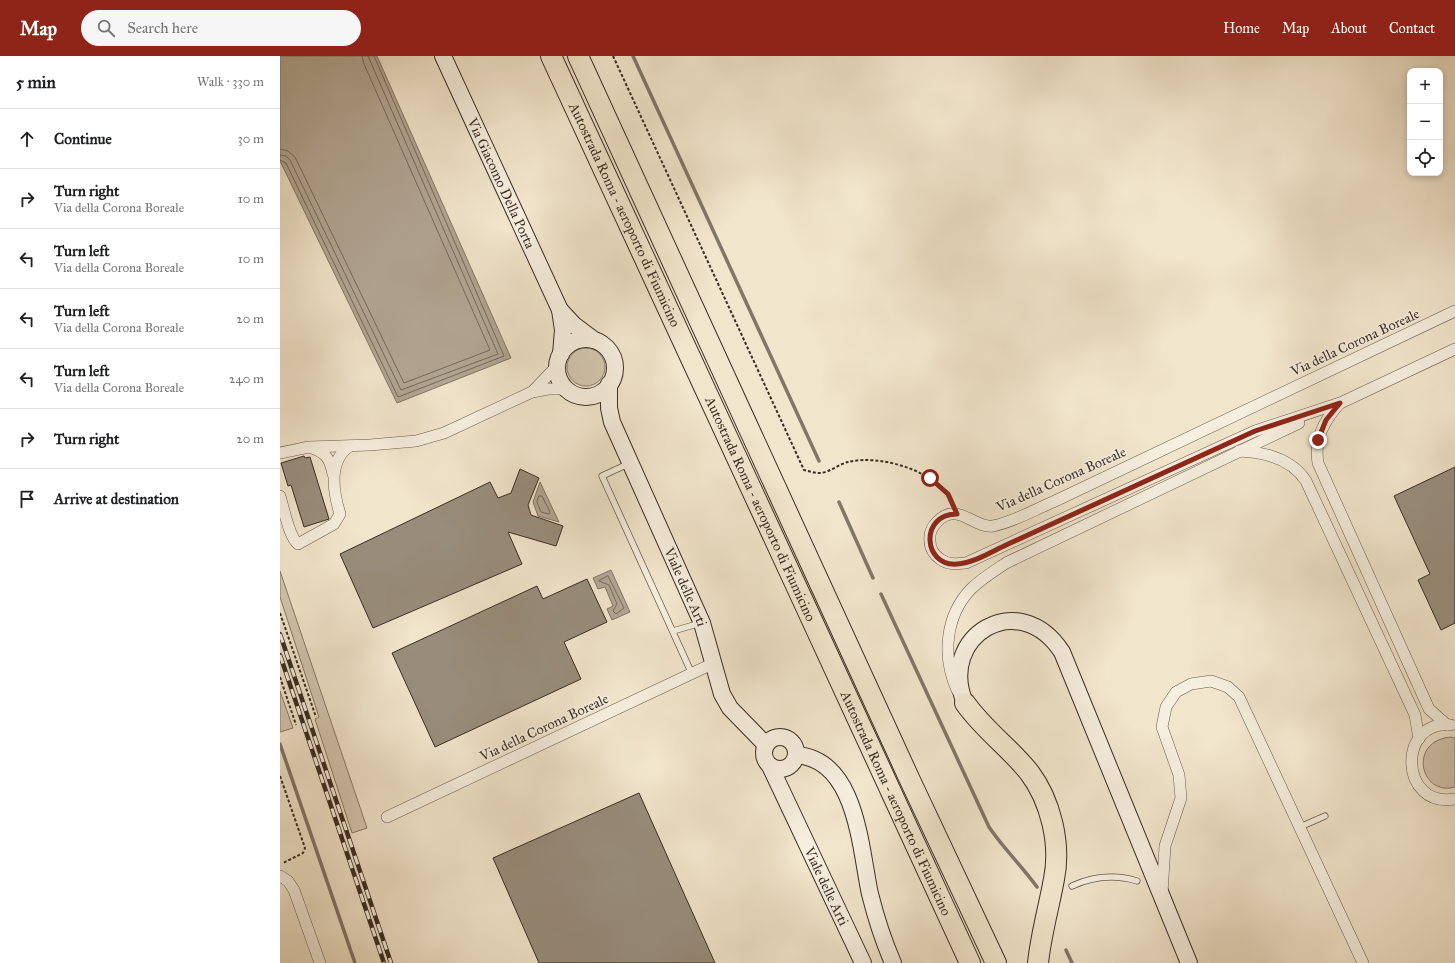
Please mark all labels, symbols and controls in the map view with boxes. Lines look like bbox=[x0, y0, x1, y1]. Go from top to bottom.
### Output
search box bbox=[81, 10, 361, 46]
text: Map bbox=[20, 17, 57, 40]
icon: search bbox=[95, 17, 117, 39]
text: Search here bbox=[127, 19, 198, 37]
text: Home bbox=[1223, 20, 1260, 37]
text: Map bbox=[1282, 20, 1309, 37]
text: About bbox=[1331, 20, 1367, 37]
text: Contact bbox=[1389, 20, 1435, 37]
map controls bbox=[1407, 68, 1443, 176]
button: + bbox=[1407, 68, 1443, 104]
text: 5 min bbox=[16, 72, 56, 93]
text: Walk · 330 m bbox=[197, 74, 264, 90]
street label: Autostrada Roma - aeroporto di Fiumicino bbox=[565, 99, 684, 330]
button: − bbox=[1407, 104, 1443, 140]
street label: Via Giacomo Della Porta bbox=[463, 114, 539, 251]
icon: ahead bbox=[16, 128, 38, 150]
text: Continue bbox=[54, 130, 112, 148]
text: 30 m bbox=[238, 131, 264, 147]
button: locate bbox=[1407, 140, 1443, 176]
text: Turn right bbox=[54, 182, 119, 200]
icon: right bbox=[16, 188, 38, 210]
text: 10 m bbox=[238, 191, 264, 207]
text: Via della Corona Boreale bbox=[54, 200, 184, 216]
text: Turn left bbox=[54, 242, 110, 260]
icon: left bbox=[16, 248, 38, 270]
text: 10 m bbox=[238, 251, 264, 267]
text: Via della Corona Boreale bbox=[54, 260, 184, 276]
text: Turn left bbox=[54, 302, 110, 320]
street label: Via della Corona Boreale bbox=[1287, 305, 1422, 380]
icon: left bbox=[16, 308, 38, 330]
text: 20 m bbox=[236, 311, 264, 327]
text: Via della Corona Boreale bbox=[54, 320, 184, 336]
text: Turn left bbox=[54, 362, 110, 380]
icon: left bbox=[16, 368, 38, 390]
text: 240 m bbox=[229, 371, 264, 387]
text: Via della Corona Boreale bbox=[54, 380, 184, 396]
street label: Autostrada Roma - aeroporto di Fiumicino bbox=[701, 393, 819, 624]
icon: right bbox=[16, 428, 38, 450]
text: Turn right bbox=[54, 430, 119, 448]
text: 20 m bbox=[236, 431, 264, 447]
route end bbox=[1309, 431, 1327, 449]
street label: Via della Corona Boreale bbox=[993, 443, 1129, 516]
route start bbox=[921, 469, 939, 487]
icon: arrive bbox=[16, 488, 38, 510]
text: Arrive at destination bbox=[54, 490, 179, 508]
street label: Viale delle Arti bbox=[660, 544, 711, 628]
street label: Autostrada Roma - aeroporto di Fiumicino bbox=[836, 687, 955, 918]
street label: Via della Corona Boreale bbox=[476, 690, 611, 765]
street label: Viale delle Arti bbox=[800, 844, 852, 929]

